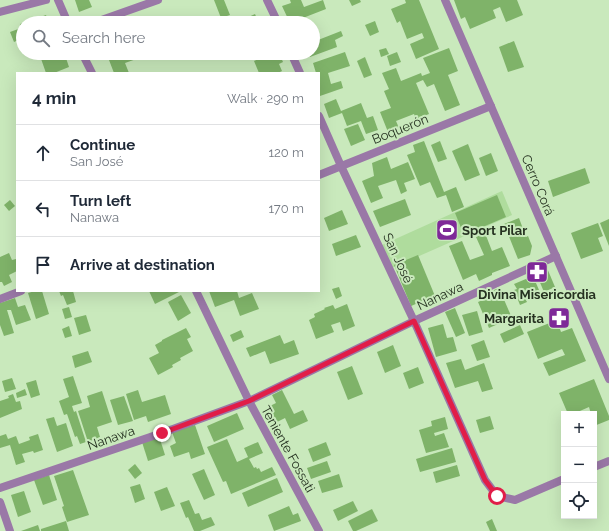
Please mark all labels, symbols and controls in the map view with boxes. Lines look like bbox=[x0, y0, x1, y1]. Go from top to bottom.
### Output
search box bbox=[16, 16, 320, 60]
icon: search bbox=[30, 27, 52, 49]
text: Search here bbox=[62, 29, 145, 47]
text: 4 min bbox=[32, 88, 76, 108]
text: Walk · 290 m bbox=[227, 91, 304, 106]
street label: Boquerón bbox=[370, 111, 430, 147]
text: Continue bbox=[70, 136, 135, 154]
icon: ahead bbox=[32, 142, 54, 164]
text: 120 m bbox=[268, 145, 304, 160]
street label: Cerro Corá bbox=[518, 152, 558, 218]
text: San José bbox=[70, 154, 123, 169]
text: Turn left bbox=[70, 192, 131, 210]
icon: left bbox=[32, 198, 54, 220]
text: 170 m bbox=[268, 201, 304, 216]
text: Nanawa bbox=[70, 210, 119, 225]
sports icon: Sport Pilar bbox=[434, 217, 460, 243]
place label: Sport Pilar bbox=[462, 223, 527, 238]
street label: San José bbox=[380, 231, 416, 286]
icon: arrive bbox=[32, 254, 54, 276]
text: Arrive at destination bbox=[70, 256, 215, 274]
pharmacy icon: Divina Misericordia bbox=[524, 259, 550, 285]
street label: Nanawa bbox=[415, 279, 465, 313]
place label: Divina Misericordia bbox=[478, 287, 596, 302]
pharmacy icon: Margarita bbox=[546, 305, 572, 331]
place label: Margarita bbox=[484, 311, 545, 326]
street label: Teniente Fossati bbox=[258, 403, 318, 495]
map controls bbox=[561, 411, 597, 519]
button: + bbox=[561, 411, 597, 447]
street label: Nanawa bbox=[85, 423, 137, 453]
route end bbox=[153, 424, 171, 442]
button: − bbox=[561, 447, 597, 483]
button: locate bbox=[561, 483, 597, 519]
route start bbox=[488, 487, 506, 505]

